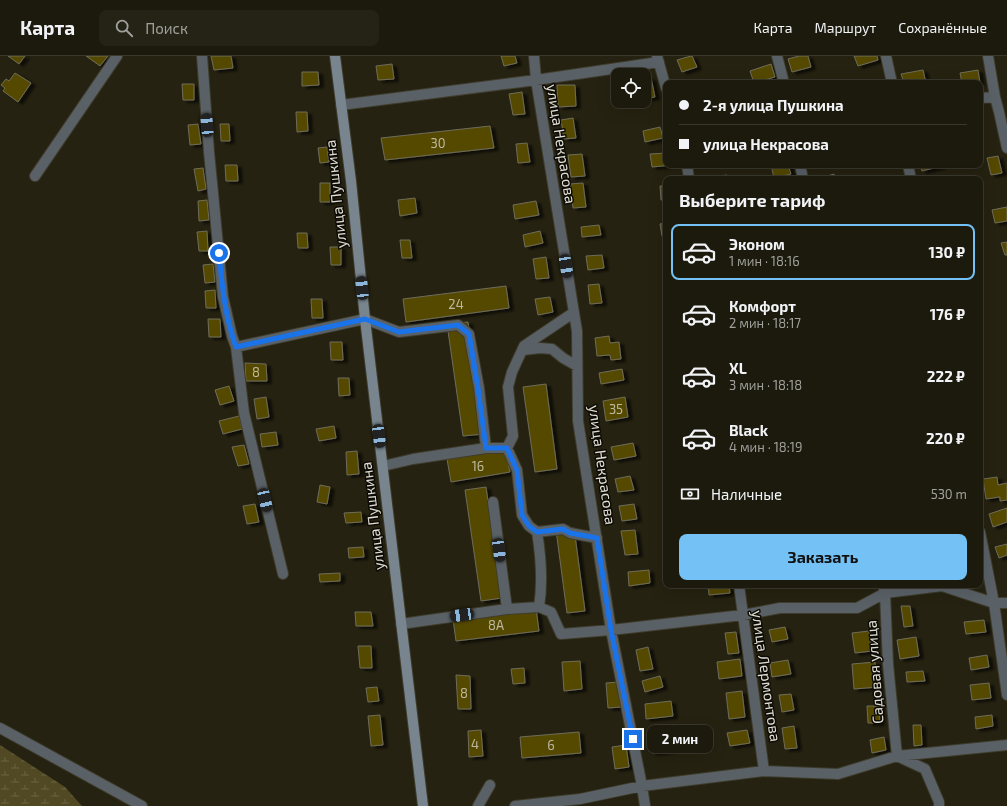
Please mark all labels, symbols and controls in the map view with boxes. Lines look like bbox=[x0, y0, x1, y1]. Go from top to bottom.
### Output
search box bbox=[99, 10, 379, 46]
text: Карта bbox=[20, 16, 75, 39]
icon: search bbox=[113, 17, 135, 39]
text: Поиск bbox=[145, 19, 188, 37]
text: Карта bbox=[754, 19, 792, 36]
text: Маршрут bbox=[814, 19, 876, 36]
text: Сохранённые bbox=[898, 19, 987, 36]
map controls bbox=[611, 68, 651, 108]
button: locate bbox=[611, 68, 651, 108]
street label: улица Некрасова bbox=[543, 83, 580, 205]
text: 2-я улица Пушкина bbox=[703, 96, 844, 114]
car bbox=[200, 113, 214, 137]
house number: 30 bbox=[430, 135, 446, 151]
text: улица Некрасова bbox=[703, 135, 829, 153]
street label: улица Пушкина bbox=[320, 139, 351, 249]
text: Выберите тариф bbox=[679, 189, 825, 211]
icon: car bbox=[681, 234, 717, 270]
text: Эконом bbox=[729, 235, 785, 253]
text: 130 ₽ bbox=[928, 243, 965, 261]
route start bbox=[210, 244, 228, 262]
car bbox=[558, 253, 574, 279]
text: 1 мин · 18:16 bbox=[729, 253, 800, 269]
car bbox=[355, 275, 369, 301]
house number: 24 bbox=[448, 296, 464, 312]
icon: car bbox=[681, 296, 717, 332]
text: Комфорт bbox=[729, 297, 796, 315]
text: 176 ₽ bbox=[930, 305, 965, 323]
text: 2 мин · 18:17 bbox=[729, 315, 801, 331]
icon: car bbox=[681, 358, 717, 394]
text: XL bbox=[729, 359, 747, 377]
house number: 8 bbox=[252, 364, 260, 380]
text: 222 ₽ bbox=[927, 367, 965, 385]
text: 3 мин · 18:18 bbox=[729, 377, 802, 393]
house number: 35 bbox=[609, 401, 623, 417]
street label: улица Некрасова bbox=[585, 404, 620, 526]
icon: car bbox=[681, 420, 717, 456]
text: Black bbox=[729, 421, 768, 439]
car bbox=[372, 423, 386, 449]
text: 220 ₽ bbox=[926, 429, 965, 447]
text: 4 мин · 18:19 bbox=[729, 439, 802, 455]
house number: 16 bbox=[472, 458, 484, 474]
street label: улица Пушкина bbox=[356, 461, 389, 571]
icon: cash bbox=[679, 483, 701, 505]
text: Наличные bbox=[711, 485, 782, 503]
text: 530 m bbox=[931, 486, 967, 502]
car bbox=[256, 487, 274, 513]
button: Заказать bbox=[679, 534, 967, 580]
car bbox=[491, 537, 507, 563]
car bbox=[449, 607, 475, 623]
street label: улица Лермонтова bbox=[748, 609, 785, 743]
house number: 8А bbox=[488, 617, 504, 633]
street label: Садовая улица bbox=[861, 619, 888, 725]
house number: 8 bbox=[460, 685, 468, 701]
callout: 2 мин bbox=[647, 725, 713, 753]
route end bbox=[624, 730, 642, 748]
text: 2 мин bbox=[662, 731, 698, 747]
house number: 4 bbox=[471, 736, 479, 752]
house number: 6 bbox=[547, 737, 555, 753]

